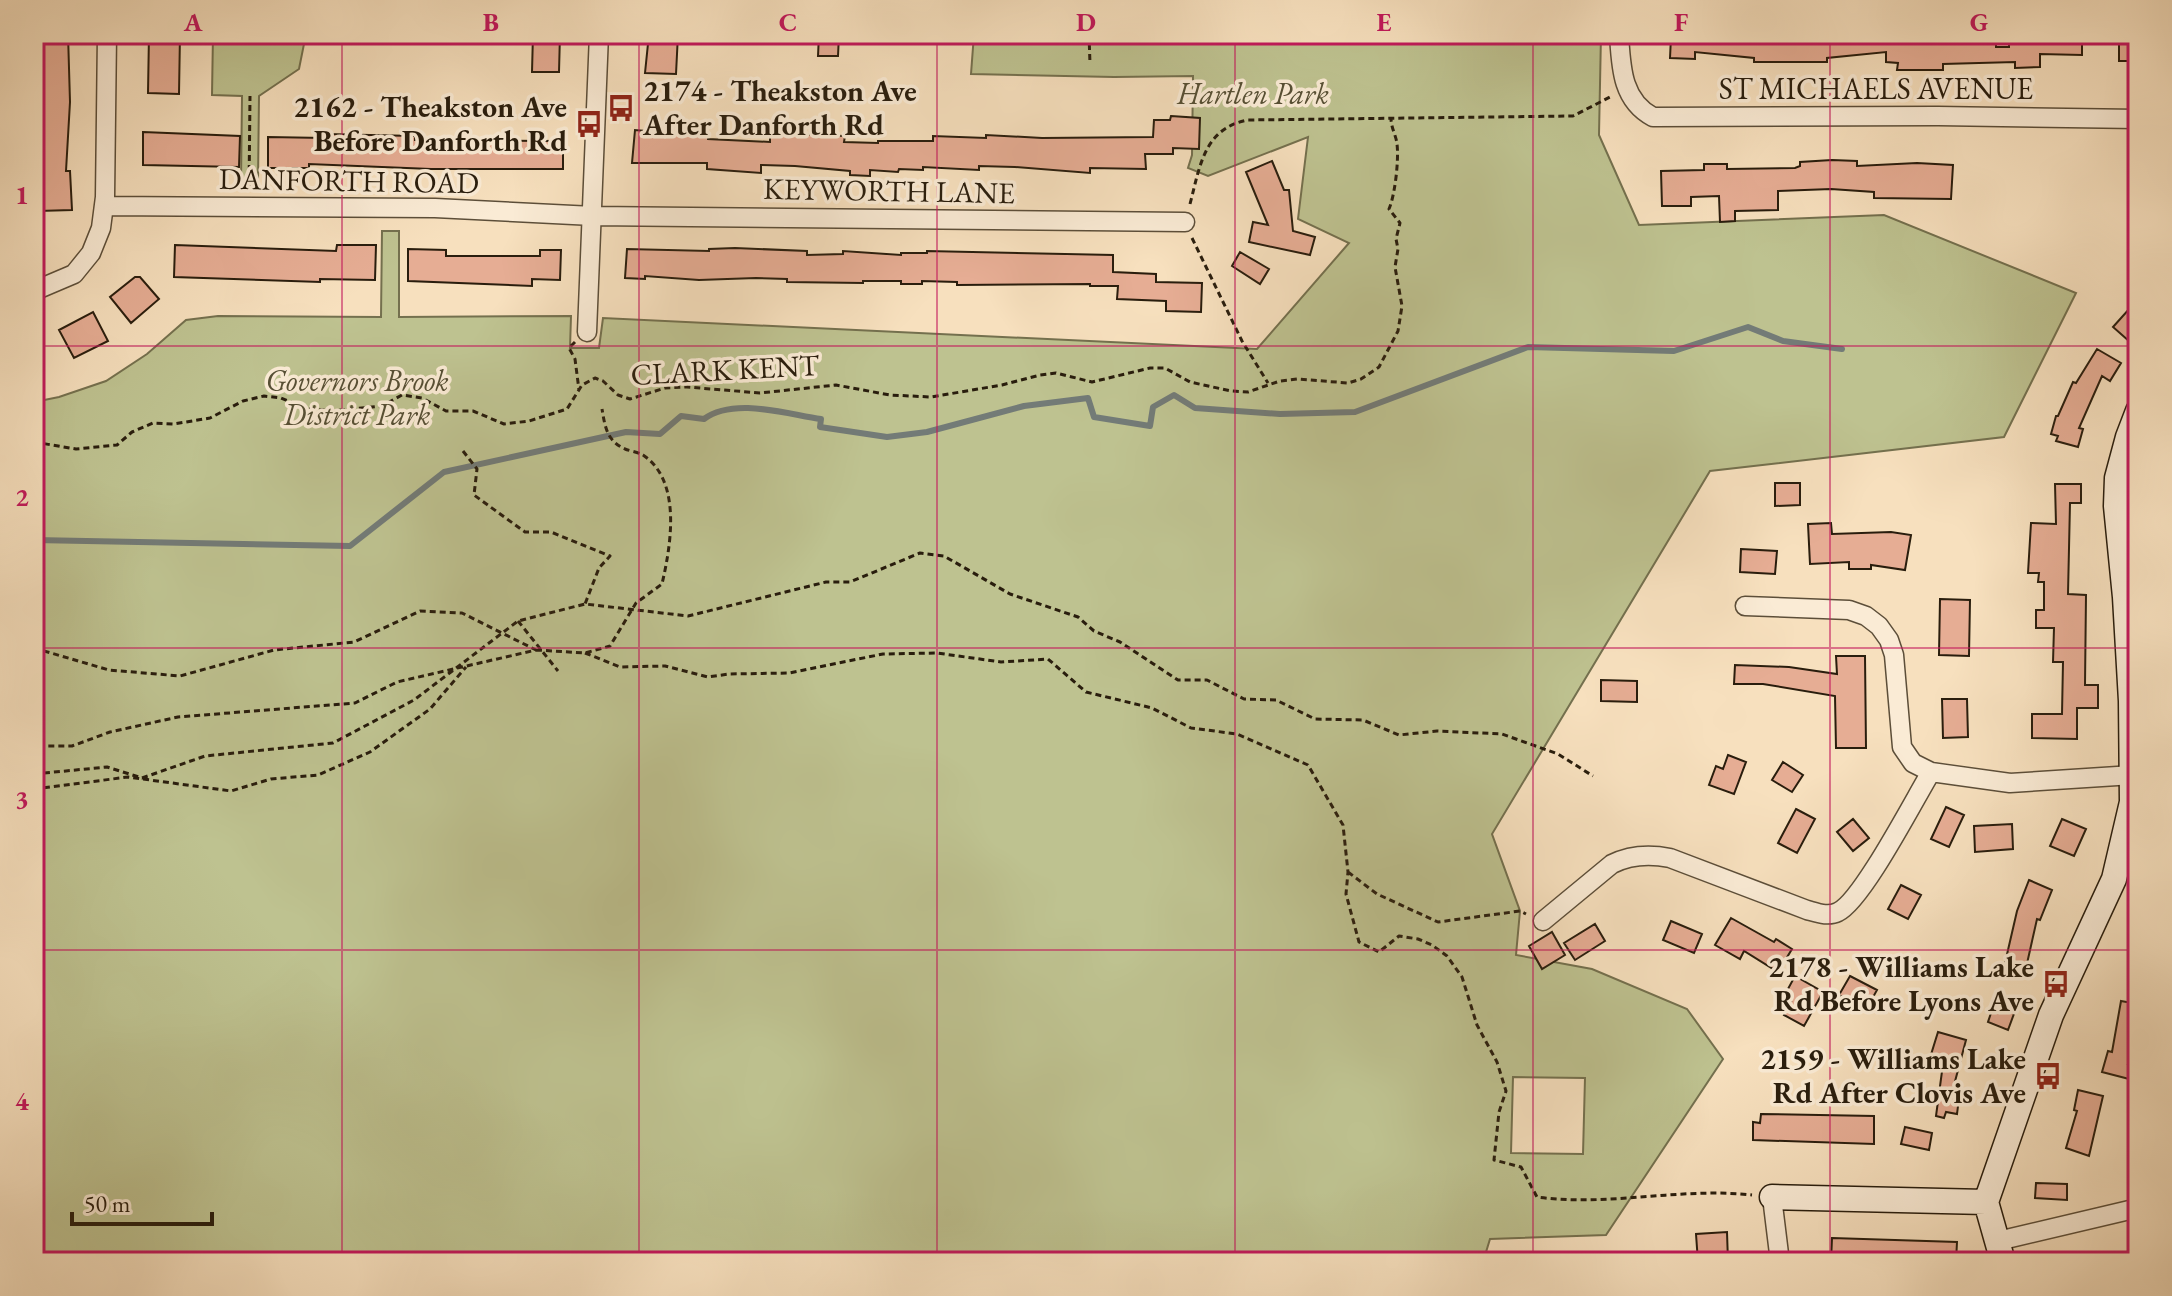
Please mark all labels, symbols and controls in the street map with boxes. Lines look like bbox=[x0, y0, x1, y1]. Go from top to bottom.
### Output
text: A bbox=[183, 5, 203, 39]
text: B bbox=[483, 5, 499, 39]
text: C bbox=[779, 5, 797, 39]
text: D bbox=[1076, 5, 1096, 39]
text: E bbox=[1377, 5, 1392, 39]
text: F bbox=[1674, 5, 1688, 39]
text: G bbox=[1970, 5, 1989, 39]
street label: ST MICHAELS AVENUE bbox=[1719, 69, 2033, 108]
place label: 2174 - Theakston Ave After Danforth Rd bbox=[642, 71, 917, 144]
park label: Hartlen Park bbox=[1176, 74, 1329, 113]
place label: 2162 - Theakston Ave Before Danforth Rd bbox=[293, 87, 567, 160]
bus stop icon: 2174 - Theakston Ave After Danforth Rd bbox=[606, 93, 636, 123]
bus stop icon: 2162 - Theakston Ave Before Danforth Rd bbox=[574, 109, 604, 139]
street label: DANFORTH ROAD bbox=[219, 159, 479, 202]
street label: KEYWORTH LANE bbox=[763, 169, 1015, 212]
text: 1 bbox=[15, 178, 29, 212]
street label: CLARK KENT bbox=[630, 345, 821, 394]
park label: Governors Brook District Park bbox=[265, 361, 449, 434]
text: 2 bbox=[15, 480, 29, 514]
text: 3 bbox=[15, 782, 29, 816]
place label: 2178 - Williams Lake Rd Before Lyons Ave bbox=[1768, 947, 2034, 1020]
bus stop icon: 2178 - Williams Lake Rd Before Lyons Ave bbox=[2041, 969, 2071, 999]
place label: 2159 - Williams Lake Rd After Clovis Ave bbox=[1760, 1039, 2026, 1112]
bus stop icon: 2159 - Williams Lake Rd After Clovis Ave bbox=[2033, 1061, 2063, 1091]
text: 4 bbox=[15, 1084, 29, 1118]
scale bar bbox=[72, 1176, 212, 1226]
text: 50 m bbox=[84, 1188, 131, 1219]

